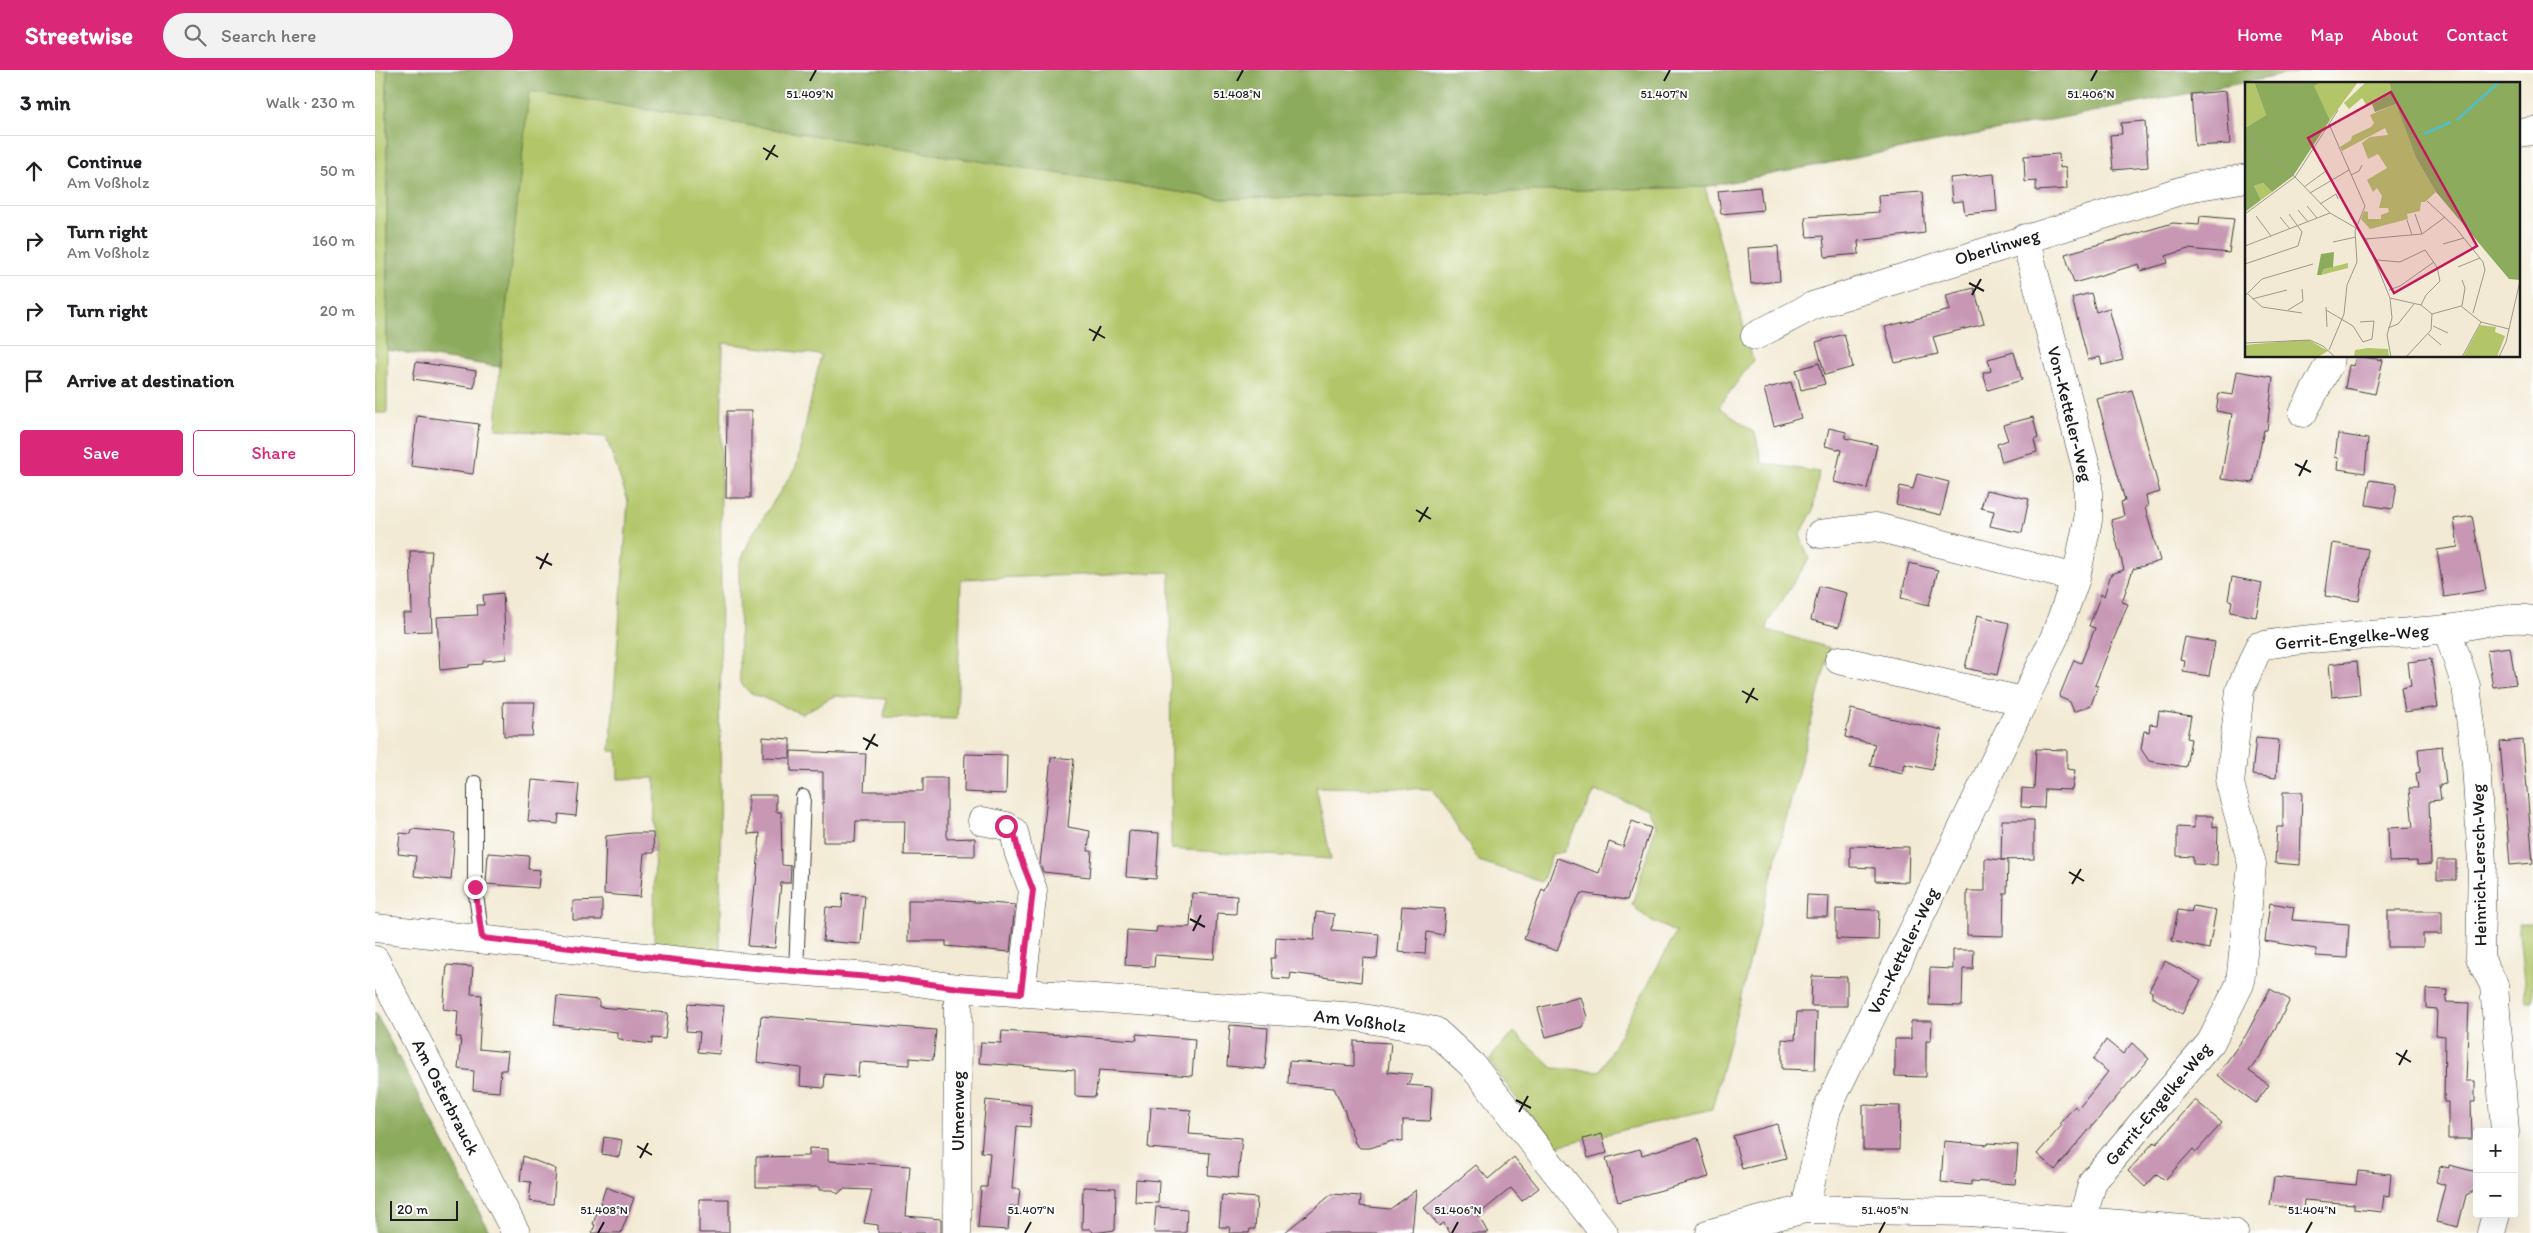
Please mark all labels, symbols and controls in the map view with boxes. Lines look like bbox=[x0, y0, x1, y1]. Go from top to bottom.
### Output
search box bbox=[163, 13, 513, 58]
text: Streetwise bbox=[25, 21, 133, 50]
icon: search bbox=[181, 21, 209, 49]
text: Search here bbox=[221, 24, 316, 47]
text: Home bbox=[2237, 24, 2283, 46]
text: Map bbox=[2311, 24, 2344, 46]
text: About bbox=[2372, 24, 2418, 46]
text: Contact bbox=[2446, 24, 2508, 46]
inset map bbox=[2245, 82, 2521, 358]
text: 51.409°N bbox=[786, 87, 834, 101]
text: 51.408°N bbox=[1213, 87, 1261, 101]
text: 51.407°N bbox=[1640, 87, 1688, 101]
text: 51.406°N bbox=[2067, 87, 2115, 101]
text: 3 min bbox=[20, 90, 70, 115]
text: Walk · 230 m bbox=[266, 93, 355, 112]
text: Continue bbox=[67, 150, 142, 173]
icon: ahead bbox=[20, 157, 48, 185]
text: 50 m bbox=[320, 161, 355, 180]
text: Am Voßholz bbox=[67, 173, 149, 192]
text: Turn right bbox=[67, 220, 148, 243]
street label: Oberlinweg bbox=[1952, 223, 2043, 270]
icon: right bbox=[20, 227, 48, 255]
text: 160 m bbox=[312, 231, 355, 250]
text: Am Voßholz bbox=[67, 243, 149, 262]
icon: right bbox=[20, 297, 48, 325]
text: Turn right bbox=[67, 299, 148, 322]
text: 20 m bbox=[320, 301, 355, 320]
street label: Von-Ketteler-Weg bbox=[2043, 344, 2098, 485]
icon: arrive bbox=[20, 367, 48, 395]
text: Arrive at destination bbox=[67, 369, 234, 392]
button: Save bbox=[20, 430, 183, 476]
button: Share bbox=[193, 430, 355, 476]
street label: Gerrit-Engelke-Weg bbox=[2274, 619, 2431, 655]
street label: Heinrich-Lersch-Weg bbox=[2467, 783, 2491, 946]
route start bbox=[995, 815, 1018, 838]
route end bbox=[464, 876, 487, 899]
street label: Von-Ketteler-Weg bbox=[1863, 883, 1944, 1018]
street label: Am Voßholz bbox=[1313, 1004, 1408, 1038]
street label: Am Osterbrauck bbox=[407, 1035, 485, 1159]
street label: Gerrit-Engelke-Weg bbox=[2100, 1037, 2217, 1170]
street label: Ulmenweg bbox=[947, 1070, 969, 1151]
map controls bbox=[2473, 1128, 2518, 1218]
button: + bbox=[2473, 1128, 2518, 1173]
button: − bbox=[2473, 1173, 2518, 1218]
scale bar bbox=[390, 1198, 457, 1221]
text: 20 m bbox=[397, 1201, 428, 1218]
text: 51.408°N bbox=[580, 1203, 628, 1217]
text: 51.407°N bbox=[1007, 1203, 1055, 1217]
text: 51.406°N bbox=[1434, 1203, 1482, 1217]
text: 51.405°N bbox=[1861, 1203, 1909, 1217]
text: 51.404°N bbox=[2288, 1203, 2336, 1217]

